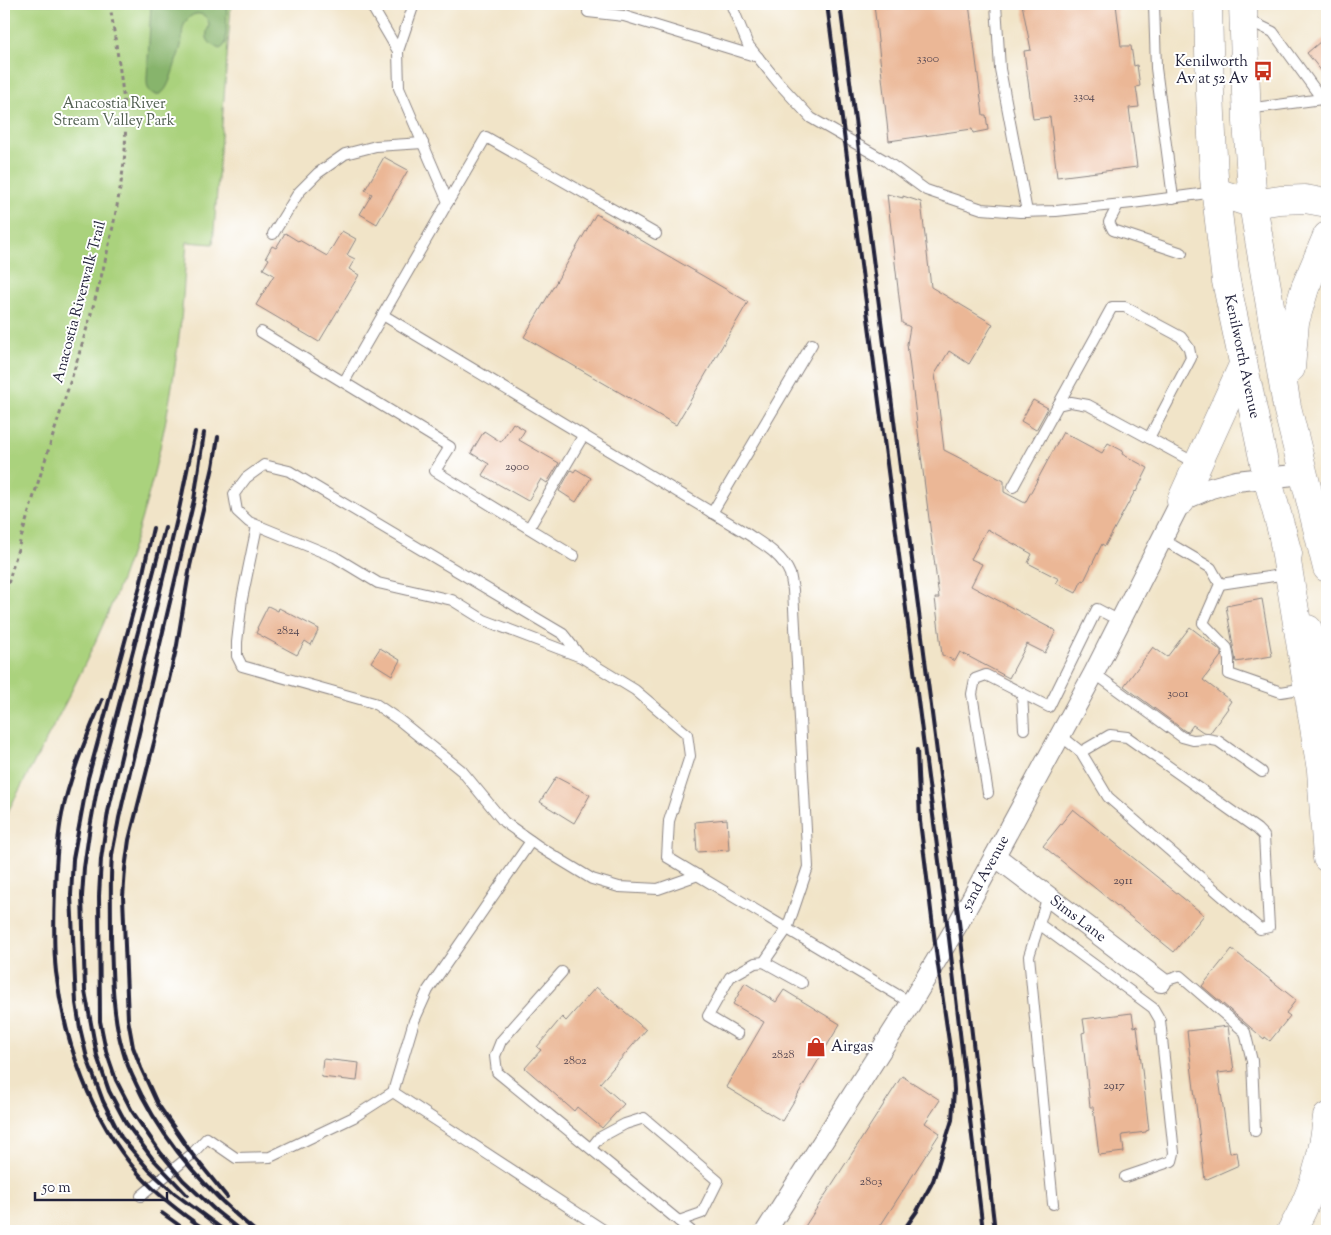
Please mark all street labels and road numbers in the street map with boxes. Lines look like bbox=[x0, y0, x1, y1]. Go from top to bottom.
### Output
street label: Anacostia Riverwalk Trail bbox=[48, 219, 112, 385]
street label: Kenilworth Avenue bbox=[1219, 293, 1265, 421]
street label: 52nd Avenue bbox=[956, 832, 1014, 915]
street label: Sims Lane bbox=[1045, 890, 1111, 947]

